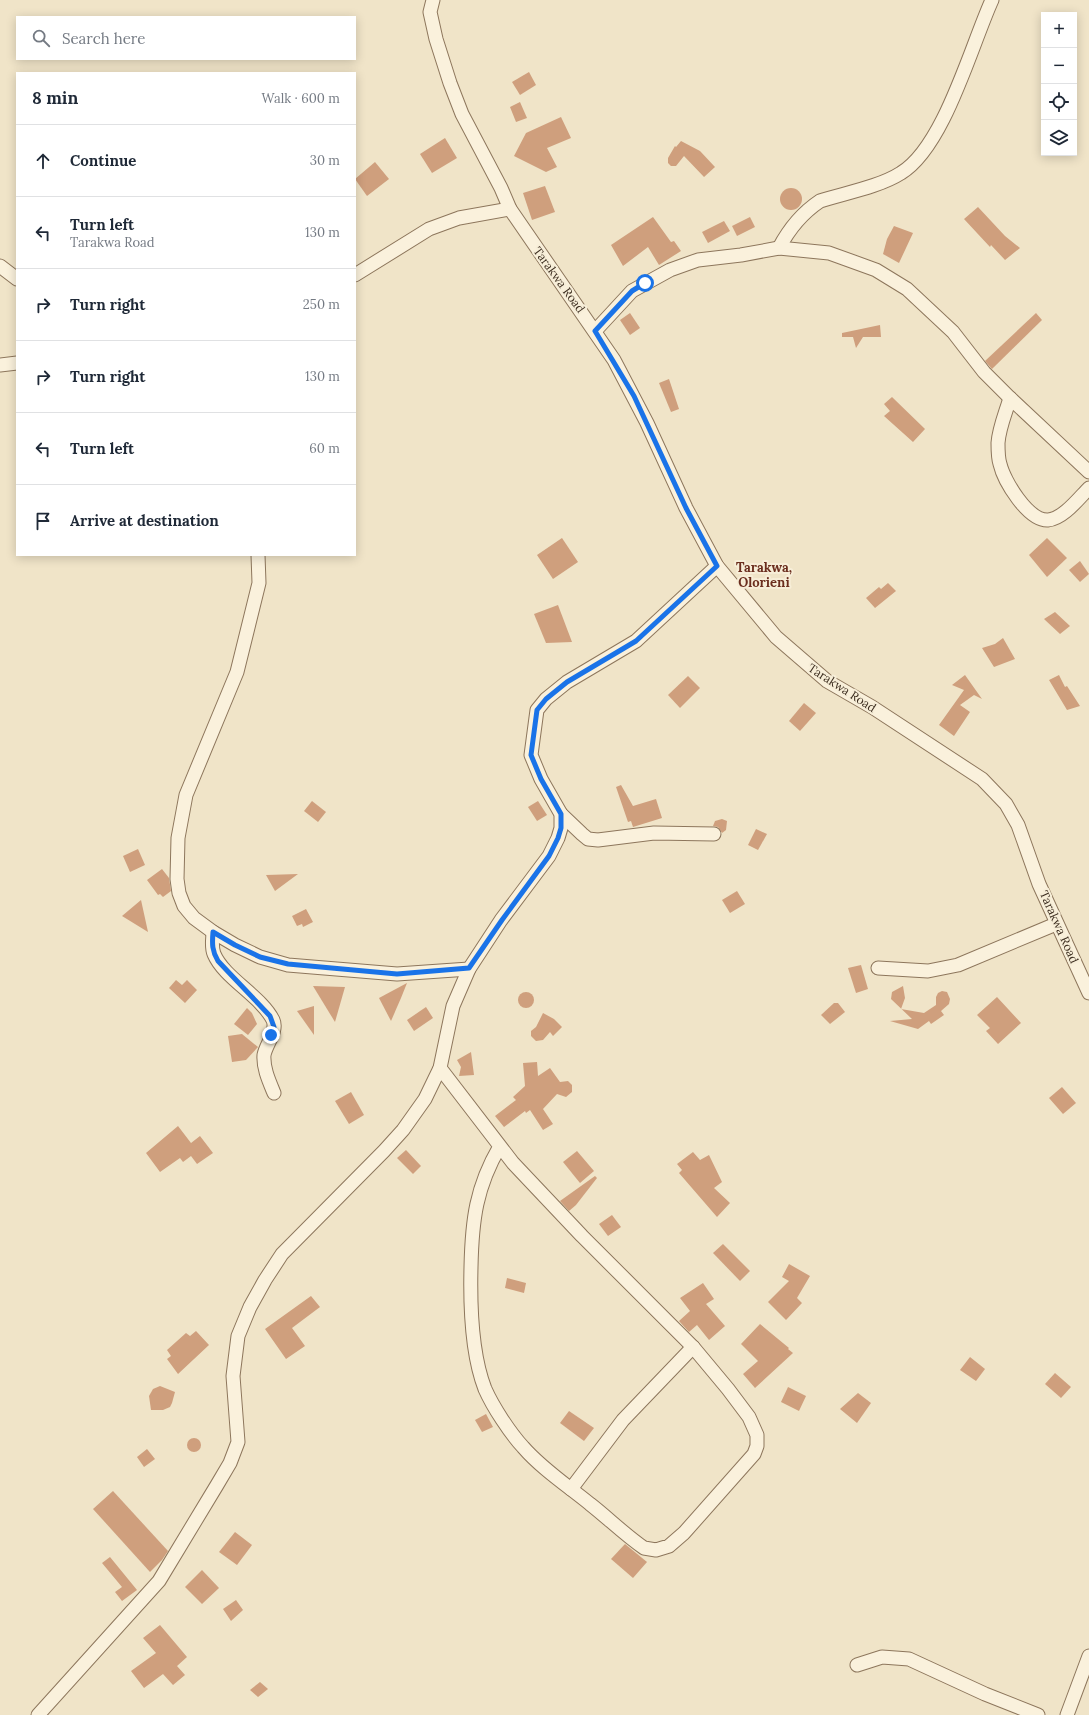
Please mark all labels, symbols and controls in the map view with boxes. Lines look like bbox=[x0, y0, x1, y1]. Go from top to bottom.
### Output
map controls bbox=[1041, 12, 1077, 156]
button: + bbox=[1041, 12, 1077, 48]
search box bbox=[16, 16, 356, 60]
icon: search bbox=[30, 27, 52, 49]
text: Search here bbox=[62, 29, 145, 48]
button: − bbox=[1041, 48, 1077, 84]
button: locate bbox=[1041, 84, 1077, 120]
text: 8 min bbox=[32, 87, 78, 109]
text: Walk · 600 m bbox=[262, 90, 340, 107]
button: layers bbox=[1041, 120, 1077, 156]
icon: ahead bbox=[32, 150, 54, 172]
text: Continue bbox=[70, 151, 136, 170]
text: 30 m bbox=[310, 152, 340, 169]
text: Turn left bbox=[70, 215, 134, 234]
icon: left bbox=[32, 222, 54, 244]
text: 130 m bbox=[305, 224, 340, 241]
text: Tarakwa Road bbox=[70, 234, 155, 251]
street label: Tarakwa Road bbox=[530, 244, 588, 316]
route start bbox=[636, 274, 654, 292]
icon: right bbox=[32, 294, 54, 316]
text: Turn right bbox=[70, 295, 146, 314]
text: 250 m bbox=[303, 296, 340, 313]
icon: right bbox=[32, 366, 54, 388]
text: Turn right bbox=[70, 367, 146, 386]
text: 130 m bbox=[305, 368, 340, 385]
icon: left bbox=[32, 438, 54, 460]
text: Turn left bbox=[70, 439, 134, 458]
text: 60 m bbox=[309, 440, 340, 457]
icon: arrive bbox=[32, 510, 54, 532]
text: Arrive at destination bbox=[70, 511, 219, 530]
district label: Tarakwa, Olorieni bbox=[736, 559, 792, 591]
street label: Tarakwa Road bbox=[805, 660, 879, 715]
street label: Tarakwa Road bbox=[1037, 888, 1082, 965]
route end bbox=[262, 1026, 280, 1044]

